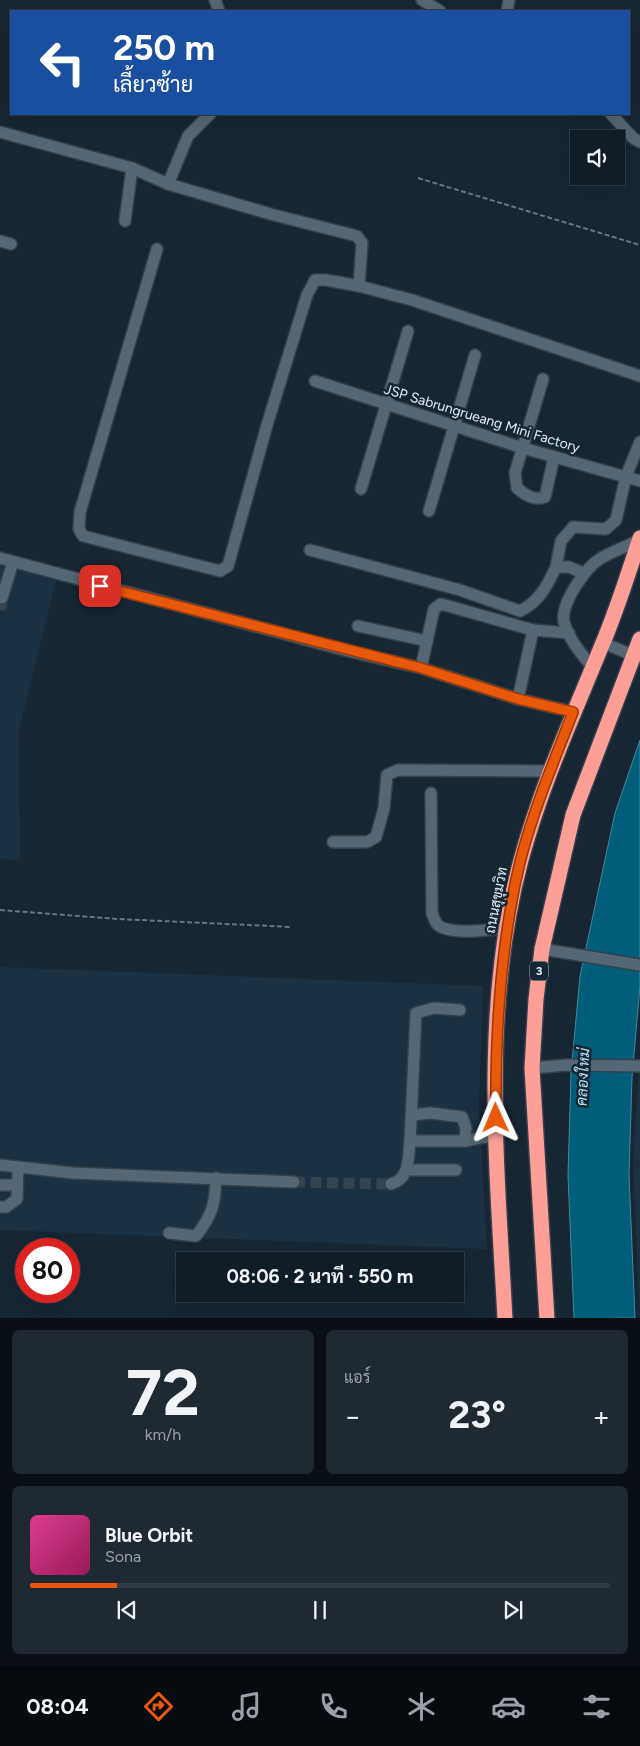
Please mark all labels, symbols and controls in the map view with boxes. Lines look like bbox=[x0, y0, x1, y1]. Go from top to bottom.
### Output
text: 250 m bbox=[113, 27, 215, 69]
icon: left bbox=[30, 30, 95, 95]
text: เลี้ยวซ้าย bbox=[113, 71, 193, 98]
map controls bbox=[570, 130, 625, 185]
button: sound bbox=[570, 130, 625, 185]
street label: JSP Sabrungrueang Mini Factory bbox=[382, 381, 582, 457]
pin bbox=[79, 565, 121, 607]
icon: arrive bbox=[86, 572, 114, 600]
street label: ถนนสุขุมวิท bbox=[482, 865, 512, 935]
road number: 3 bbox=[530, 961, 548, 980]
water label: คลองใหม่ bbox=[571, 1047, 594, 1106]
position arrow bbox=[469, 1091, 521, 1143]
speed limit sign: 80 bbox=[15, 1238, 80, 1303]
text: 08:06 · 2 นาที · 550 m bbox=[227, 1265, 413, 1288]
text: 72 bbox=[126, 1353, 200, 1431]
text: แอร์ bbox=[344, 1368, 370, 1387]
text: 23° bbox=[448, 1392, 506, 1438]
text: − bbox=[344, 1399, 361, 1433]
text: + bbox=[593, 1399, 610, 1433]
text: km/h bbox=[145, 1425, 181, 1444]
text: Blue Orbit bbox=[105, 1524, 193, 1547]
text: Sona bbox=[105, 1547, 141, 1566]
icon: previous bbox=[113, 1596, 141, 1624]
icon: pause bbox=[306, 1596, 334, 1624]
icon: next bbox=[499, 1596, 527, 1624]
icon: directions bbox=[141, 1689, 176, 1724]
icon: music bbox=[229, 1689, 264, 1724]
icon: phone bbox=[316, 1689, 351, 1724]
icon: climate bbox=[404, 1689, 439, 1724]
icon: car bbox=[491, 1689, 526, 1724]
icon: filters bbox=[579, 1689, 614, 1724]
text: 08:04 bbox=[26, 1693, 89, 1720]

